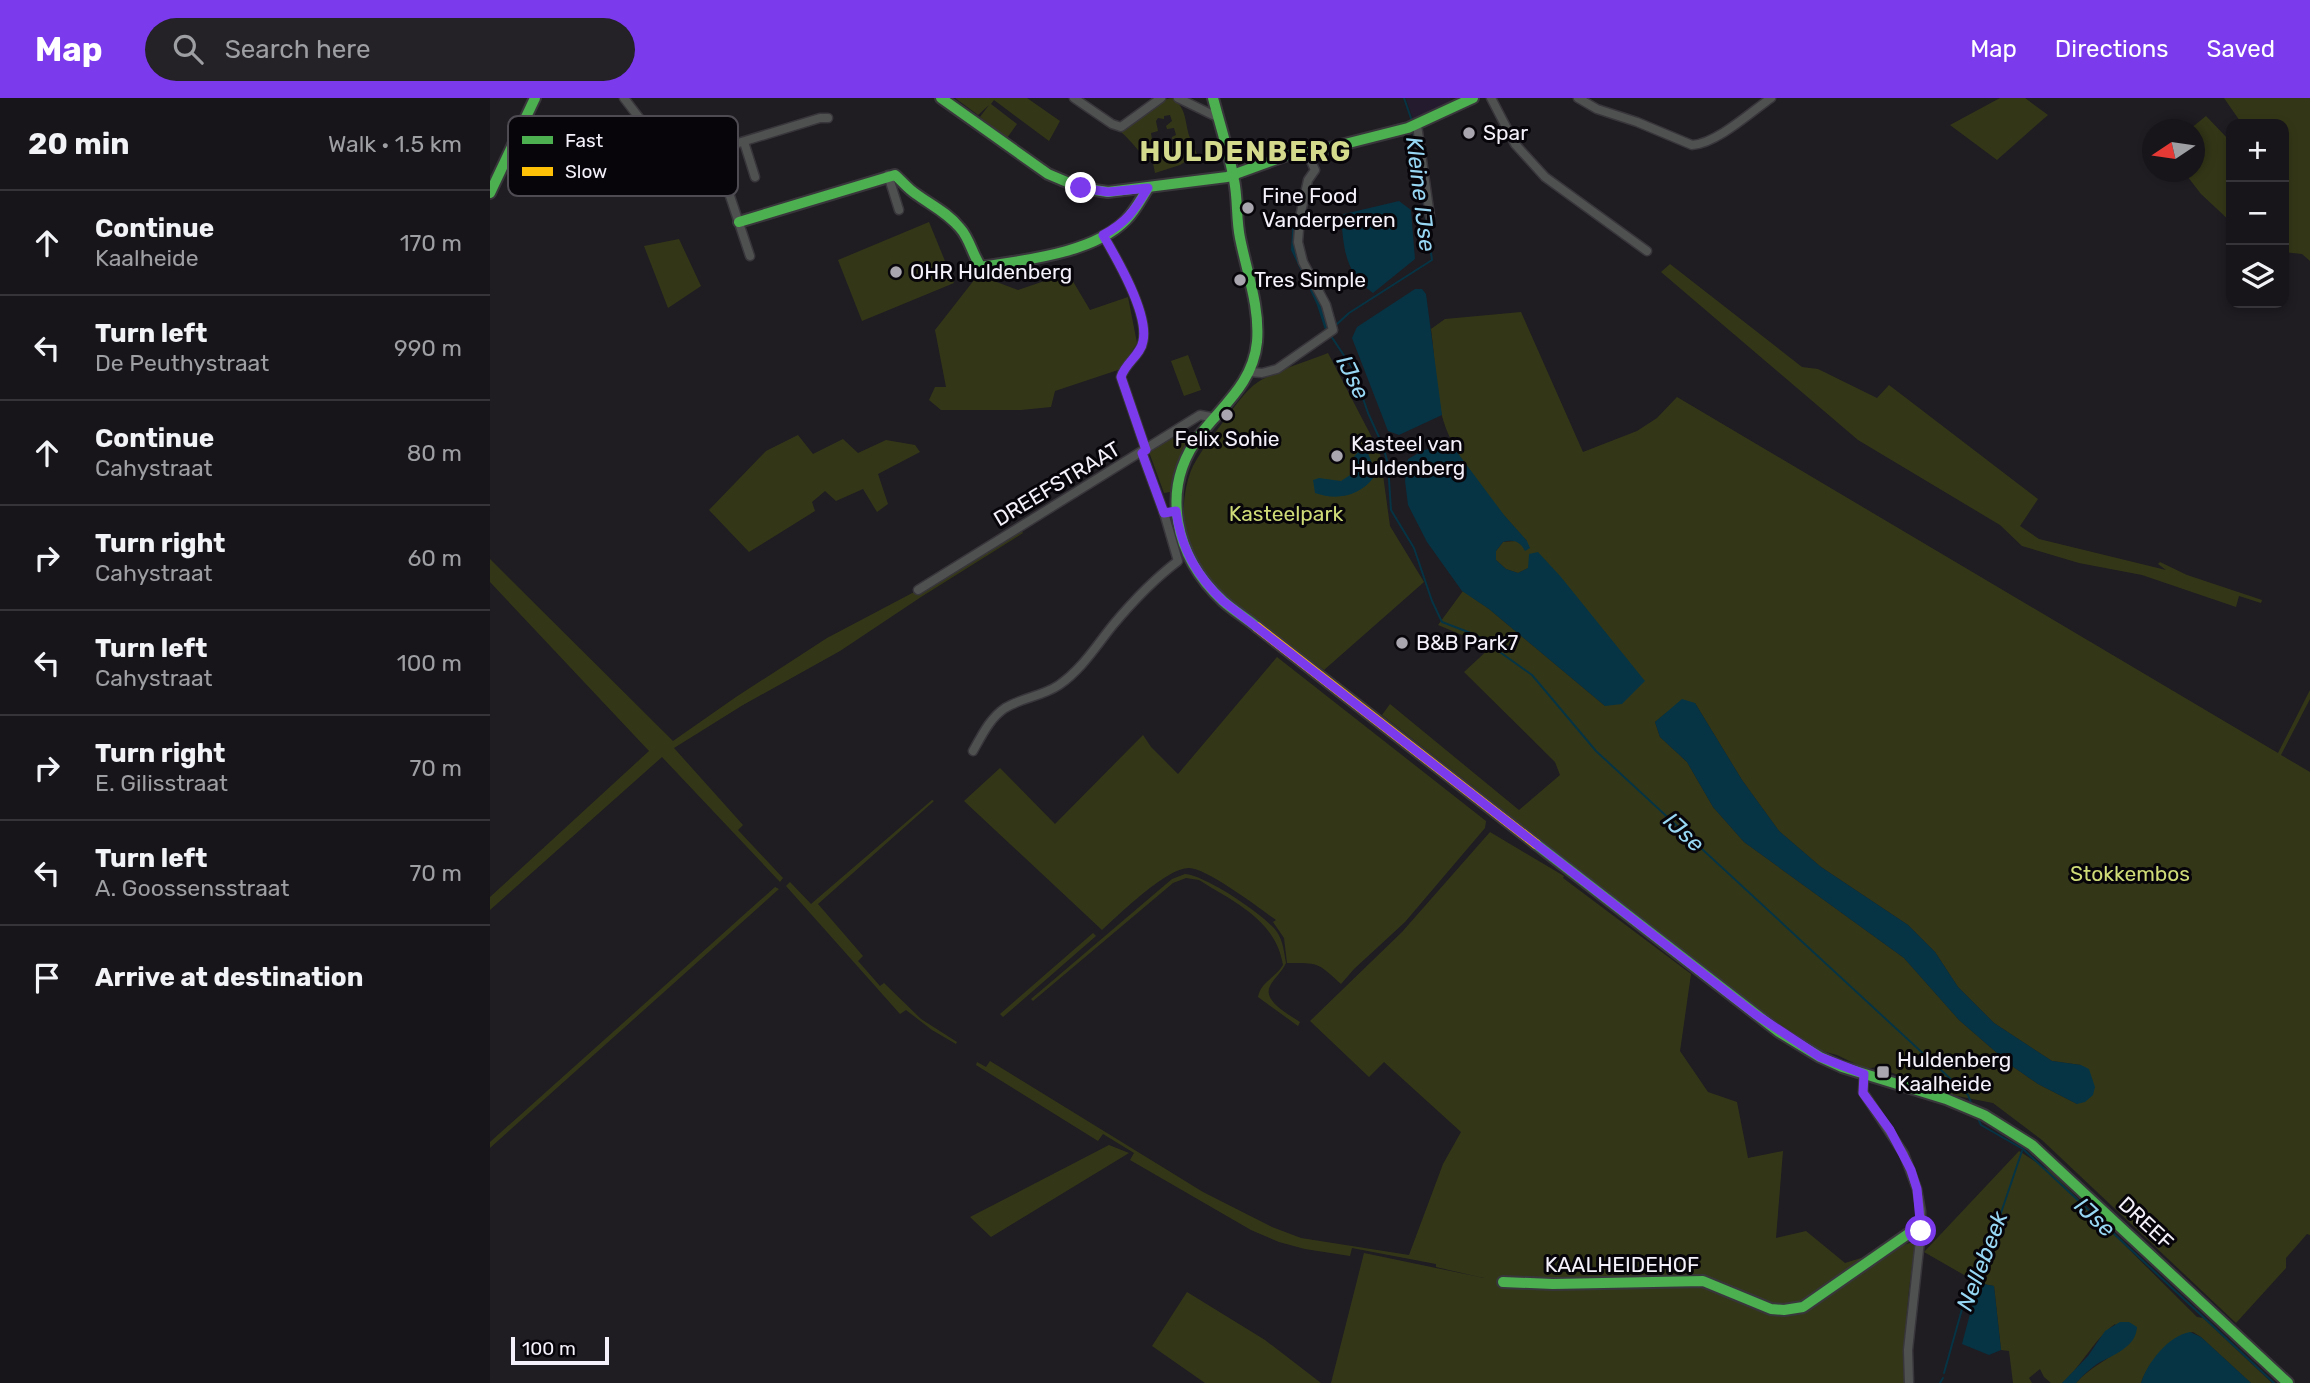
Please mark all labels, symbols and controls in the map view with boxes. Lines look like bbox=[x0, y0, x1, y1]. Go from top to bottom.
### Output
search box bbox=[145, 18, 635, 81]
text: Map bbox=[35, 30, 103, 69]
icon: search bbox=[169, 30, 207, 68]
text: Search here bbox=[225, 34, 370, 65]
text: Map bbox=[1970, 35, 2017, 63]
text: Directions bbox=[2055, 35, 2168, 63]
text: Saved bbox=[2206, 35, 2275, 63]
legend bbox=[508, 116, 738, 196]
north arrow bbox=[2142, 119, 2205, 182]
map controls bbox=[2226, 119, 2289, 308]
button: + bbox=[2226, 119, 2289, 182]
place label: Spar bbox=[1483, 120, 1528, 145]
marker: Spar bbox=[1461, 125, 1477, 141]
text: 20 min bbox=[28, 126, 130, 162]
text: Fast bbox=[565, 129, 604, 152]
text: Walk · 1.5 km bbox=[328, 130, 462, 158]
district label: HULDENBERG bbox=[1140, 135, 1352, 168]
water label: Kleine IJse bbox=[1400, 135, 1442, 253]
text: Slow bbox=[565, 160, 607, 183]
route end bbox=[1065, 172, 1096, 203]
button: − bbox=[2226, 182, 2289, 245]
place label: Fine Food Vanderperren bbox=[1262, 183, 1396, 232]
marker: Fine Food Vanderperren bbox=[1240, 200, 1256, 216]
text: Continue bbox=[95, 213, 214, 244]
icon: ahead bbox=[28, 224, 66, 262]
text: 170 m bbox=[400, 229, 462, 257]
text: Kaalheide bbox=[95, 244, 199, 272]
button: layers bbox=[2226, 245, 2289, 308]
place label: OHR Huldenberg bbox=[910, 259, 1072, 284]
marker: OHR Huldenberg bbox=[888, 264, 904, 280]
place label: Tres Simple bbox=[1254, 267, 1366, 292]
marker: Tres Simple bbox=[1232, 272, 1248, 288]
text: Turn left bbox=[95, 318, 207, 349]
icon: left bbox=[28, 329, 66, 367]
text: 990 m bbox=[394, 334, 462, 362]
text: De Peuthystraat bbox=[95, 349, 269, 377]
water label: IJse bbox=[1330, 350, 1376, 404]
marker: Felix Sohie bbox=[1219, 407, 1235, 423]
text: Continue bbox=[95, 423, 214, 454]
place label: Felix Sohie bbox=[1174, 426, 1280, 451]
place label: Kasteel van Huldenberg bbox=[1351, 431, 1465, 480]
icon: ahead bbox=[28, 434, 66, 472]
street label: DREEFSTRAAT bbox=[989, 436, 1125, 531]
text: 80 m bbox=[407, 439, 462, 467]
marker: Kasteel van Huldenberg bbox=[1329, 448, 1345, 464]
text: Cahystraat bbox=[95, 454, 213, 482]
park label: Kasteelpark bbox=[1229, 501, 1343, 526]
text: Turn right bbox=[95, 528, 225, 559]
icon: right bbox=[28, 539, 66, 577]
text: 60 m bbox=[407, 544, 462, 572]
text: Cahystraat bbox=[95, 559, 213, 587]
place label: B&B Park7 bbox=[1416, 630, 1518, 655]
text: Turn left bbox=[95, 633, 207, 664]
marker: B&B Park7 bbox=[1394, 635, 1410, 651]
icon: left bbox=[28, 644, 66, 682]
text: 100 m bbox=[397, 649, 462, 677]
text: Cahystraat bbox=[95, 664, 213, 692]
text: Turn right bbox=[95, 738, 225, 769]
icon: right bbox=[28, 749, 66, 787]
text: 70 m bbox=[410, 754, 462, 782]
text: E. Gilisstraat bbox=[95, 769, 228, 797]
water label: IJse bbox=[1658, 806, 1710, 858]
text: Turn left bbox=[95, 843, 207, 874]
icon: left bbox=[28, 854, 66, 892]
text: 70 m bbox=[410, 859, 462, 887]
park label: Stokkembos bbox=[2070, 861, 2190, 886]
text: A. Goossensstraat bbox=[95, 874, 289, 902]
icon: arrive bbox=[28, 959, 66, 997]
text: Arrive at destination bbox=[95, 962, 363, 993]
place label: Huldenberg Kaalheide bbox=[1897, 1047, 2011, 1096]
marker: Huldenberg Kaalheide bbox=[1875, 1064, 1891, 1080]
water label: IJse bbox=[2069, 1191, 2121, 1243]
street label: DREEF bbox=[2114, 1191, 2179, 1254]
water label: Nellebeek bbox=[1950, 1206, 2014, 1315]
route start bbox=[1905, 1215, 1936, 1246]
street label: KAALHEIDEHOF bbox=[1545, 1252, 1699, 1277]
scale bar bbox=[511, 1334, 609, 1366]
text: 100 m bbox=[522, 1337, 576, 1360]

